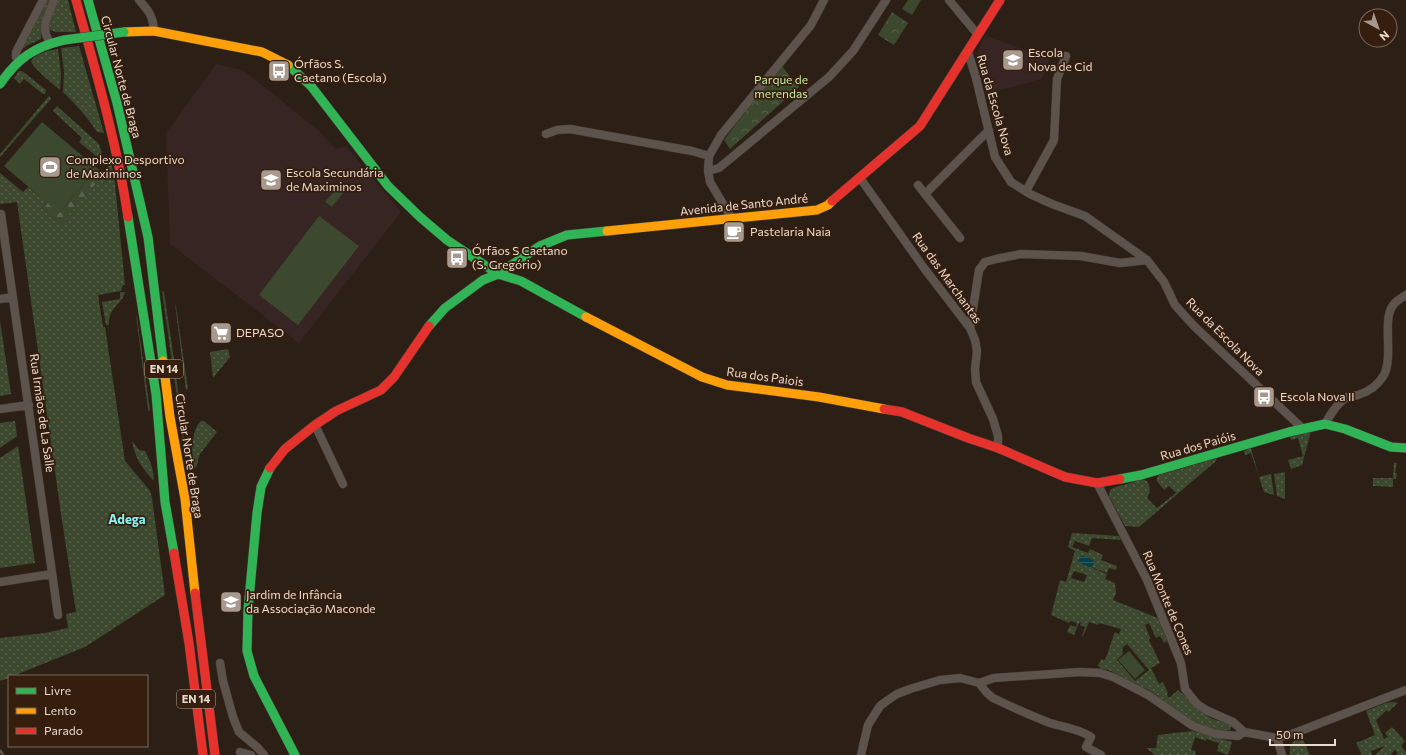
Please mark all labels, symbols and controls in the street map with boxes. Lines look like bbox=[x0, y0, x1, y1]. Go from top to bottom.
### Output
north arrow bbox=[1358, 8, 1398, 48]
street label: Circular Norte de Braga bbox=[99, 14, 145, 140]
text: N bbox=[1377, 28, 1392, 44]
place label: Escola Nova de Cid bbox=[1028, 45, 1092, 73]
school or university icon: Escola Nova de Cid bbox=[1000, 47, 1026, 73]
street label: Rua da Escola Nova bbox=[975, 53, 1017, 157]
place label: Órfãos S. Caetano (Escola) bbox=[294, 56, 387, 84]
bus stop icon: Órfãos S. Caetano (Escola) bbox=[266, 58, 292, 84]
park label: Parque de merendas bbox=[754, 72, 808, 100]
place label: Complexo Desportivo de Maximinos bbox=[66, 152, 185, 180]
sports icon: Complexo Desportivo de Maximinos bbox=[37, 154, 63, 180]
place label: Escola Secundária de Maximinos bbox=[286, 165, 383, 193]
school or university icon: Escola Secundária de Maximinos bbox=[258, 167, 284, 193]
street label: Avenida de Santo André bbox=[679, 190, 809, 218]
cafe icon: Pastelaria Naia bbox=[721, 219, 747, 245]
place label: Pastelaria Naia bbox=[750, 224, 831, 238]
street label: Rua das Marchantas bbox=[910, 229, 986, 326]
place label: Órfãos S Caetano (S. Gregório) bbox=[472, 243, 568, 271]
bus stop icon: Órfãos S Caetano (S. Gregório) bbox=[444, 245, 470, 271]
street label: Rua da Escola Nova bbox=[1184, 294, 1268, 378]
supermarket icon: DEPASO bbox=[208, 320, 234, 346]
place label: DEPASO bbox=[236, 325, 284, 339]
street label: Rua Irmãos de La Salle bbox=[28, 353, 58, 473]
road number: EN 14 bbox=[145, 360, 183, 378]
street label: Rua dos Paiois bbox=[726, 364, 805, 388]
bus stop icon: Escola Nova II bbox=[1251, 384, 1277, 410]
place label: Escola Nova II bbox=[1280, 389, 1355, 403]
street label: Circular Norte de Braga bbox=[173, 392, 207, 519]
street label: Rua dos Paióis bbox=[1159, 428, 1237, 462]
district label: Adega bbox=[108, 511, 146, 527]
street label: Rua Monte de Cones bbox=[1141, 548, 1197, 657]
place label: Jardim de Infância da Associação Maconde bbox=[246, 587, 376, 615]
school or university icon: Jardim de Infância da Associação Maconde bbox=[218, 589, 244, 615]
legend bbox=[8, 675, 148, 747]
text: Livre bbox=[44, 683, 71, 697]
road number: EN 14 bbox=[177, 690, 215, 708]
text: Lento bbox=[44, 703, 76, 717]
scale bar bbox=[1270, 721, 1335, 747]
text: Parado bbox=[44, 723, 83, 737]
text: 50 m bbox=[1276, 727, 1304, 741]

